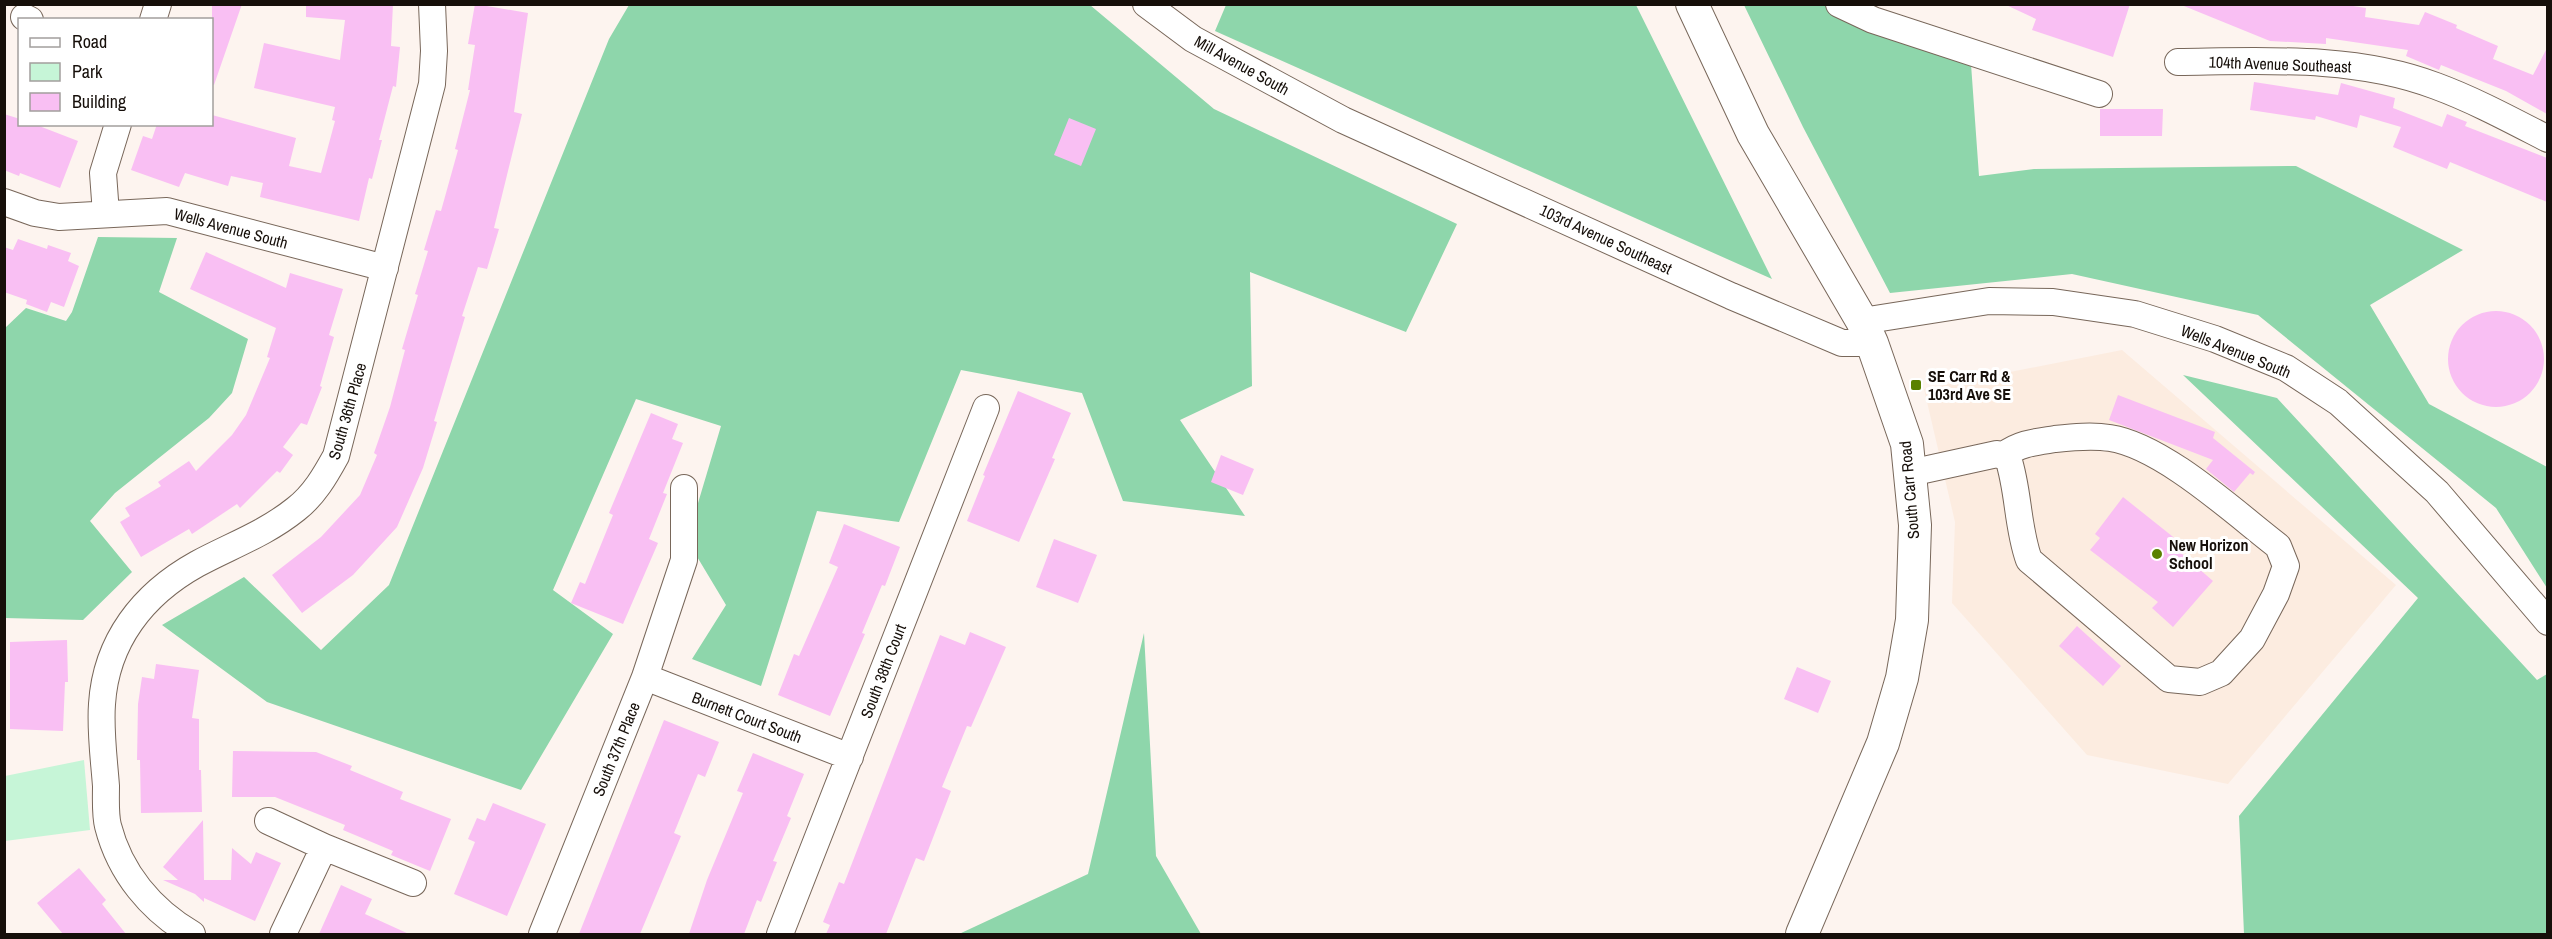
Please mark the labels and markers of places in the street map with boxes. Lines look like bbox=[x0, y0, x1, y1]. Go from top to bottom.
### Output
place label: SE Carr Rd & 103rd Ave SE bbox=[1928, 365, 2011, 405]
marker: SE Carr Rd & 103rd Ave SE bbox=[1909, 378, 1923, 392]
place label: New Horizon School bbox=[2169, 534, 2248, 574]
marker: New Horizon School bbox=[2150, 547, 2164, 561]

